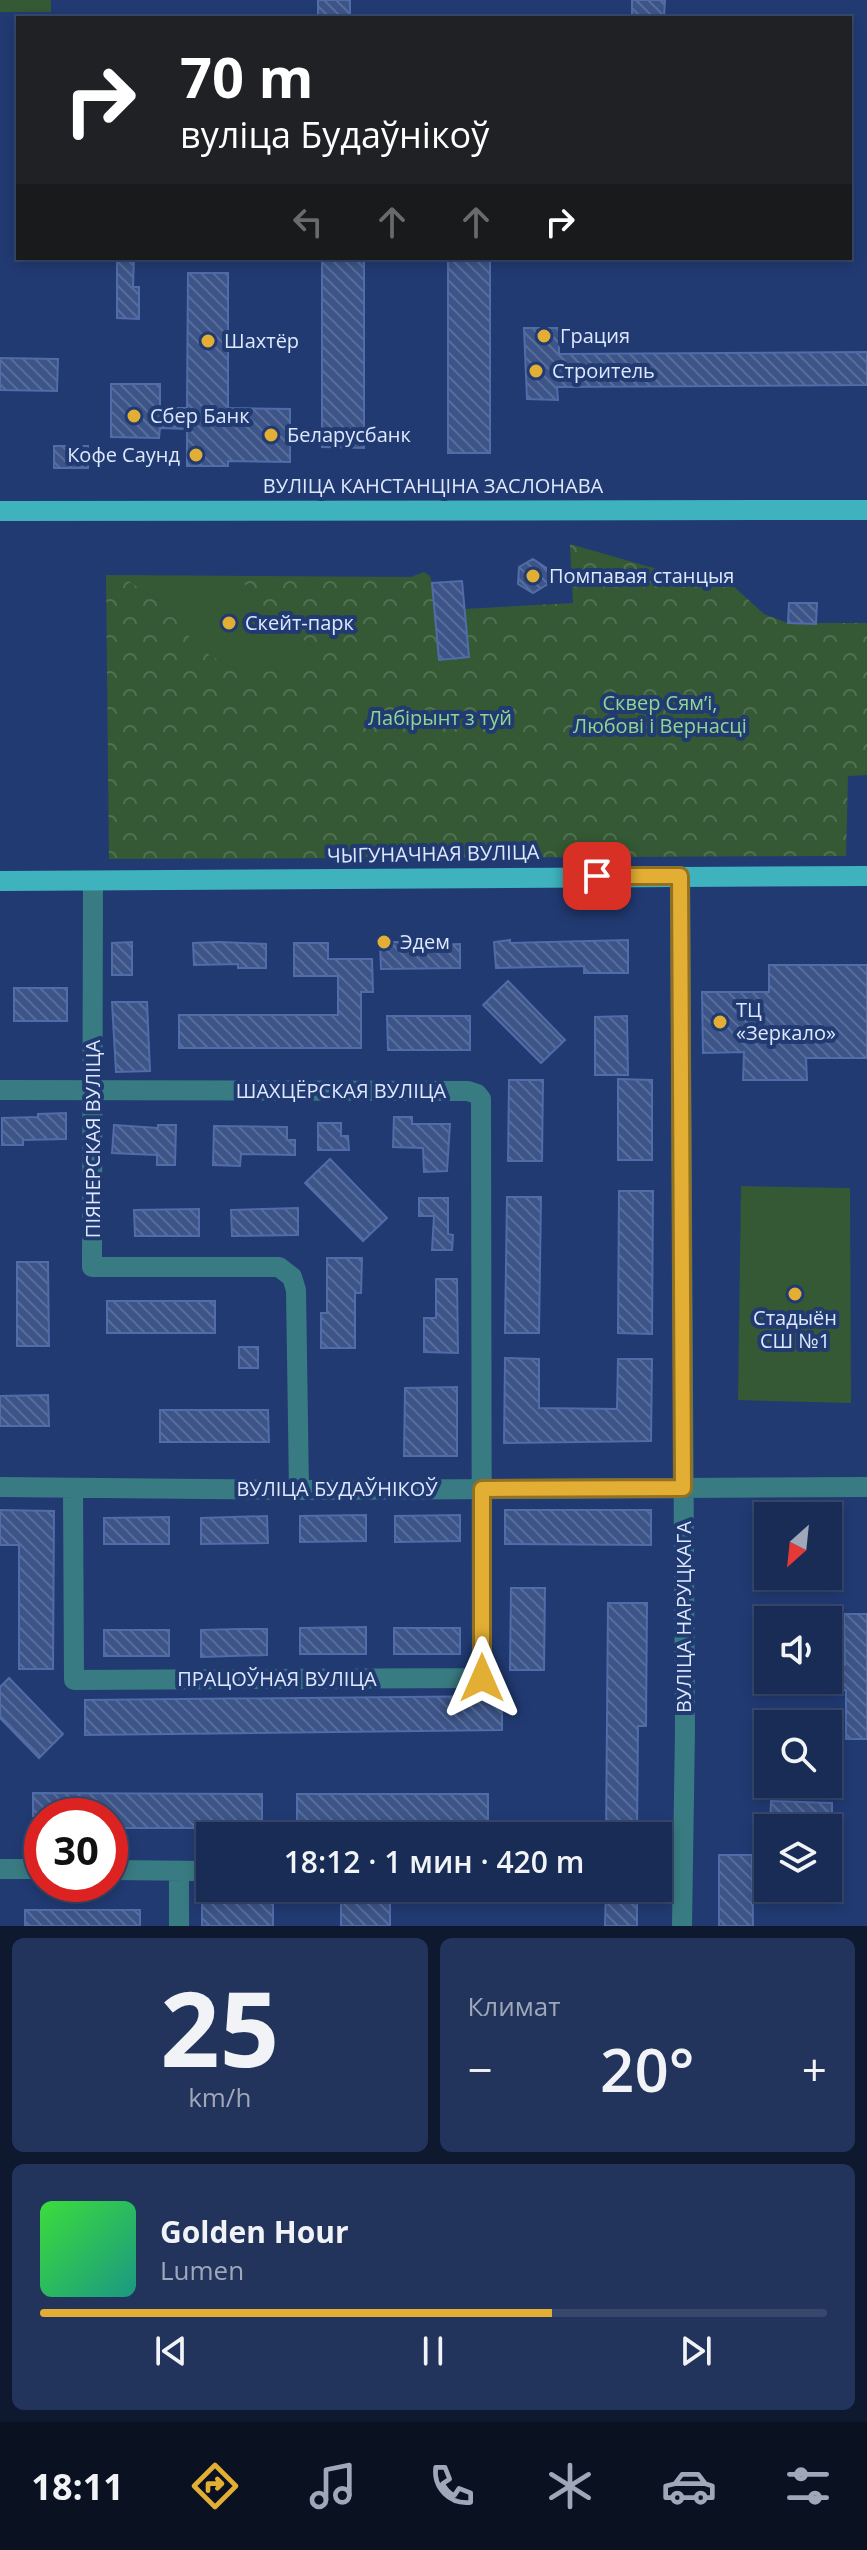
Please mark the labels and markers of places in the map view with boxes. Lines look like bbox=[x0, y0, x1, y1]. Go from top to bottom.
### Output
place label: Грация bbox=[560, 322, 630, 349]
place label: Шахтёр bbox=[224, 327, 299, 354]
marker: Грация bbox=[535, 327, 553, 345]
marker: Шахтёр bbox=[199, 332, 217, 350]
place label: Строитель bbox=[552, 357, 655, 384]
marker: Строитель bbox=[527, 362, 545, 380]
place label: Сбер Банк bbox=[150, 402, 250, 429]
marker: Сбер Банк bbox=[125, 407, 143, 425]
place label: Беларусбанк bbox=[287, 421, 412, 448]
marker: Беларусбанк bbox=[262, 426, 280, 444]
place label: Кофе Саунд bbox=[67, 441, 181, 468]
marker: Кофе Саунд bbox=[187, 446, 205, 464]
place label: Помпавая станцыя bbox=[549, 562, 734, 589]
marker: Помпавая станцыя bbox=[524, 567, 542, 585]
place label: Скейт-парк bbox=[245, 609, 354, 636]
marker: Скейт-парк bbox=[220, 614, 238, 632]
pin bbox=[563, 842, 631, 910]
place label: Эдем bbox=[400, 928, 450, 955]
marker: Эдем bbox=[375, 933, 393, 951]
place label: ТЦ «Зеркало» bbox=[736, 996, 836, 1046]
marker: ТЦ «Зеркало» bbox=[711, 1013, 729, 1031]
marker: Стадыён СШ №1 bbox=[786, 1285, 804, 1303]
place label: Стадыён СШ №1 bbox=[753, 1304, 837, 1354]

